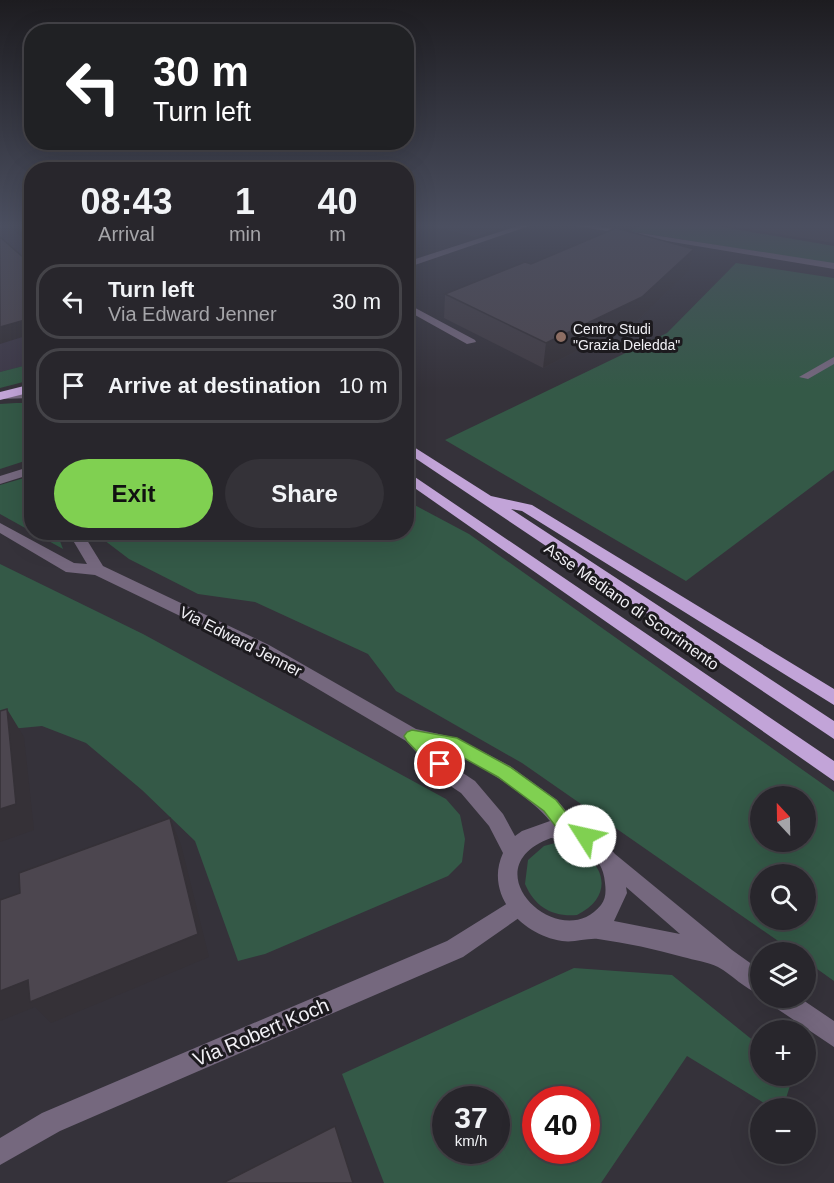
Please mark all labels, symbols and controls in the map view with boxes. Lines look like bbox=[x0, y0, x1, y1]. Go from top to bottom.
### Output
icon: left bbox=[54, 48, 132, 126]
text: 30 m bbox=[153, 48, 249, 95]
text: Turn left bbox=[153, 97, 251, 127]
text: 08:43 bbox=[80, 181, 172, 222]
text: 1 bbox=[235, 181, 255, 222]
text: 40 bbox=[318, 181, 358, 222]
text: Arrival bbox=[98, 223, 155, 245]
text: min bbox=[229, 223, 261, 245]
text: m bbox=[329, 223, 346, 245]
text: Turn left bbox=[108, 277, 194, 302]
icon: left bbox=[57, 285, 90, 318]
text: 30 m bbox=[332, 289, 381, 314]
text: Via Edward Jenner bbox=[108, 303, 277, 325]
place label: Centro Studi "Grazia Deledda" bbox=[573, 321, 680, 353]
marker: Centro Studi "Grazia Deledda" bbox=[554, 330, 568, 344]
icon: arrive bbox=[57, 369, 90, 402]
text: Arrive at destination bbox=[108, 373, 321, 398]
text: 10 m bbox=[339, 373, 388, 398]
button: Exit bbox=[54, 459, 213, 528]
button: Share bbox=[225, 459, 384, 528]
street label: Asse Mediano di Scorrimento bbox=[541, 540, 722, 673]
street label: Via Edward Jenner bbox=[177, 603, 305, 680]
pin bbox=[414, 738, 465, 789]
icon: arrive bbox=[423, 747, 456, 780]
north arrow bbox=[750, 786, 816, 852]
map controls bbox=[750, 786, 816, 1164]
position arrow bbox=[553, 804, 617, 868]
button: search bbox=[750, 864, 816, 930]
button: layers bbox=[750, 942, 816, 1008]
street label: Via Robert Koch bbox=[190, 993, 332, 1071]
button: + bbox=[750, 1020, 816, 1086]
speed limit sign: 40 bbox=[522, 1086, 600, 1164]
button: − bbox=[750, 1098, 816, 1164]
text: 37 bbox=[454, 1101, 488, 1134]
text: km/h bbox=[455, 1132, 487, 1149]

